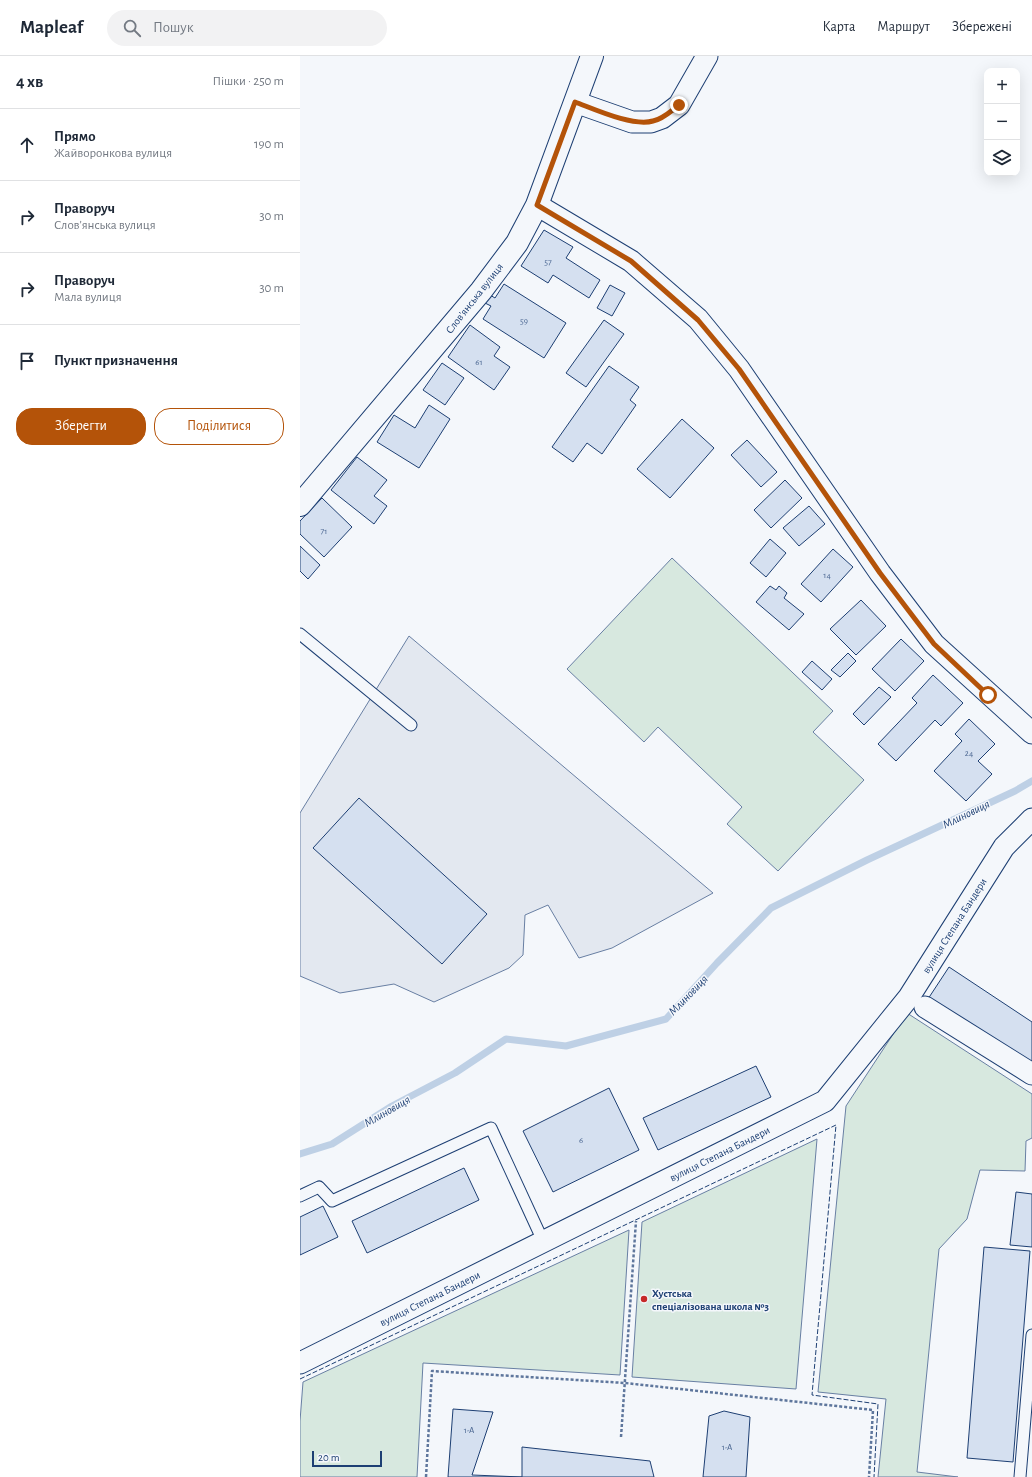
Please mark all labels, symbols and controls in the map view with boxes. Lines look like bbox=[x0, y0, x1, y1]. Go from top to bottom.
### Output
search box bbox=[107, 10, 387, 46]
icon: search bbox=[121, 17, 143, 39]
text: Mapleaf bbox=[20, 18, 83, 37]
text: Пошук bbox=[153, 20, 194, 35]
text: Карта bbox=[822, 20, 855, 34]
text: Маршрут bbox=[877, 20, 930, 34]
text: Збережені bbox=[952, 20, 1012, 34]
map controls bbox=[984, 68, 1020, 176]
button: + bbox=[984, 68, 1020, 104]
text: 4 хв bbox=[16, 73, 43, 90]
text: Пішки · 250 m bbox=[213, 75, 284, 88]
route end bbox=[670, 96, 688, 114]
button: − bbox=[984, 104, 1020, 140]
text: Прямо bbox=[54, 129, 96, 144]
icon: ahead bbox=[16, 134, 38, 156]
text: 190 m bbox=[254, 138, 284, 151]
button: layers bbox=[984, 140, 1020, 176]
text: Жайворонкова вулиця bbox=[54, 147, 172, 160]
text: Праворуч bbox=[54, 201, 115, 216]
icon: right bbox=[16, 206, 38, 228]
text: 30 m bbox=[259, 210, 284, 223]
text: Словʼянська вулиця bbox=[54, 219, 156, 232]
house number: 57 bbox=[544, 258, 552, 267]
street label: Словʼянська вулиця bbox=[444, 261, 505, 336]
text: Праворуч bbox=[54, 273, 115, 288]
icon: right bbox=[16, 278, 38, 300]
text: 30 m bbox=[259, 282, 284, 295]
text: Мала вулиця bbox=[54, 291, 122, 304]
house number: 59 bbox=[520, 317, 528, 326]
icon: arrive bbox=[16, 350, 38, 372]
text: Пункт призначення bbox=[54, 353, 178, 368]
house number: 61 bbox=[475, 358, 483, 367]
button: Зберегти bbox=[16, 408, 146, 445]
button: Поділитися bbox=[154, 408, 284, 445]
house number: 71 bbox=[321, 527, 327, 536]
house number: 14 bbox=[823, 571, 831, 580]
route start bbox=[979, 686, 997, 704]
house number: 24 bbox=[965, 749, 974, 758]
water label: Млиновиця bbox=[941, 797, 992, 831]
street label: вулиця Степана Бандери bbox=[920, 876, 989, 975]
water label: Млиновиця bbox=[666, 973, 711, 1018]
water label: Млиновиця bbox=[362, 1093, 412, 1130]
street label: вулиця Степана Бандери bbox=[668, 1124, 772, 1184]
house number: 6 bbox=[579, 1136, 583, 1145]
street label: вулиця Степана Бандери bbox=[378, 1269, 482, 1328]
place label: Хустська спеціалізована школа №3 bbox=[652, 1288, 769, 1312]
marker: Хустська спеціалізована школа №3 bbox=[639, 1294, 649, 1304]
house number: 1-А bbox=[464, 1426, 475, 1435]
house number: 1-А bbox=[722, 1443, 733, 1452]
scale bar bbox=[312, 1449, 382, 1468]
text: 20 m bbox=[318, 1452, 339, 1463]

